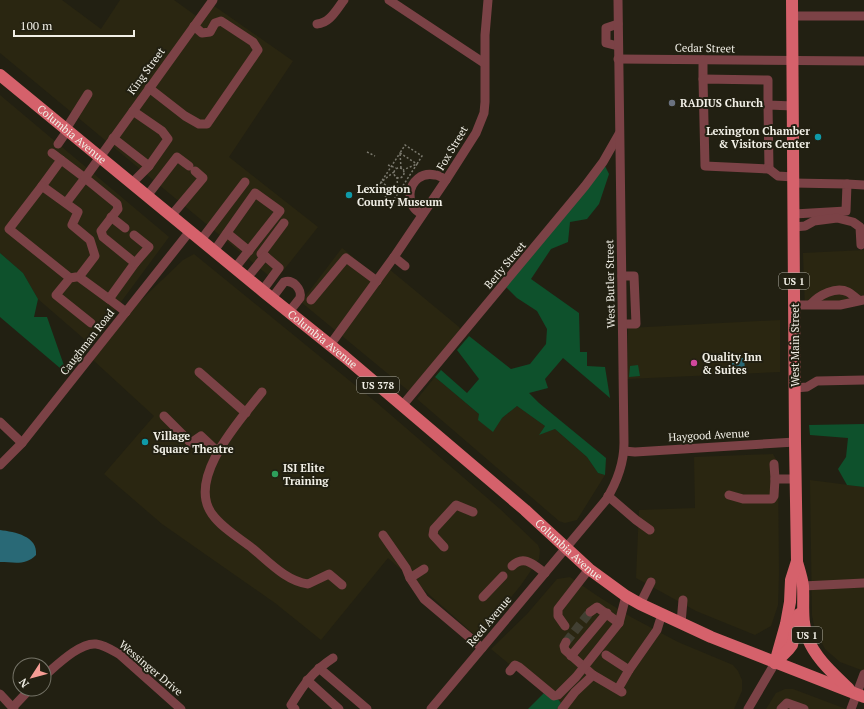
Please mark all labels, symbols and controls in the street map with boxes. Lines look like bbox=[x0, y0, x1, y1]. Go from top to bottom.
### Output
scale bar bbox=[14, 12, 134, 38]
text: 100 m bbox=[20, 18, 53, 33]
street label: Cedar Street bbox=[675, 40, 735, 56]
street label: King Street bbox=[124, 45, 168, 97]
place label: RADIUS Church bbox=[680, 96, 763, 110]
marker: RADIUS Church bbox=[667, 98, 677, 108]
street label: Columbia Avenue bbox=[34, 102, 110, 167]
street label: Fox Street bbox=[433, 123, 471, 173]
place label: Lexington Chamber & Visitors Center bbox=[706, 124, 810, 151]
marker: Lexington Chamber & Visitors Center bbox=[813, 132, 823, 142]
place label: Lexington County Museum bbox=[357, 182, 443, 209]
marker: Lexington County Museum bbox=[344, 190, 354, 200]
street label: Berly Street bbox=[481, 239, 529, 291]
street label: West Butler Street bbox=[602, 239, 618, 329]
road number: US 1 bbox=[779, 273, 809, 289]
street label: West Main Street bbox=[788, 303, 802, 387]
street label: Caughman Road bbox=[57, 306, 117, 378]
street label: Columbia Avenue bbox=[285, 307, 361, 372]
place label: Quality Inn & Suites bbox=[702, 350, 762, 377]
marker: Quality Inn & Suites bbox=[689, 358, 699, 368]
road number: US 378 bbox=[357, 377, 399, 393]
street label: Haygood Avenue bbox=[668, 426, 750, 444]
place label: Village Square Theatre bbox=[153, 429, 234, 456]
marker: Village Square Theatre bbox=[140, 437, 150, 447]
place label: ISI Elite Training bbox=[283, 461, 329, 488]
marker: ISI Elite Training bbox=[270, 469, 280, 479]
street label: Columbia Avenue bbox=[532, 516, 606, 584]
street label: Reed Avenue bbox=[464, 592, 515, 649]
road number: US 1 bbox=[792, 627, 822, 643]
street label: Wessinger Drive bbox=[116, 637, 186, 699]
north arrow bbox=[12, 657, 52, 697]
text: N bbox=[15, 675, 32, 690]

